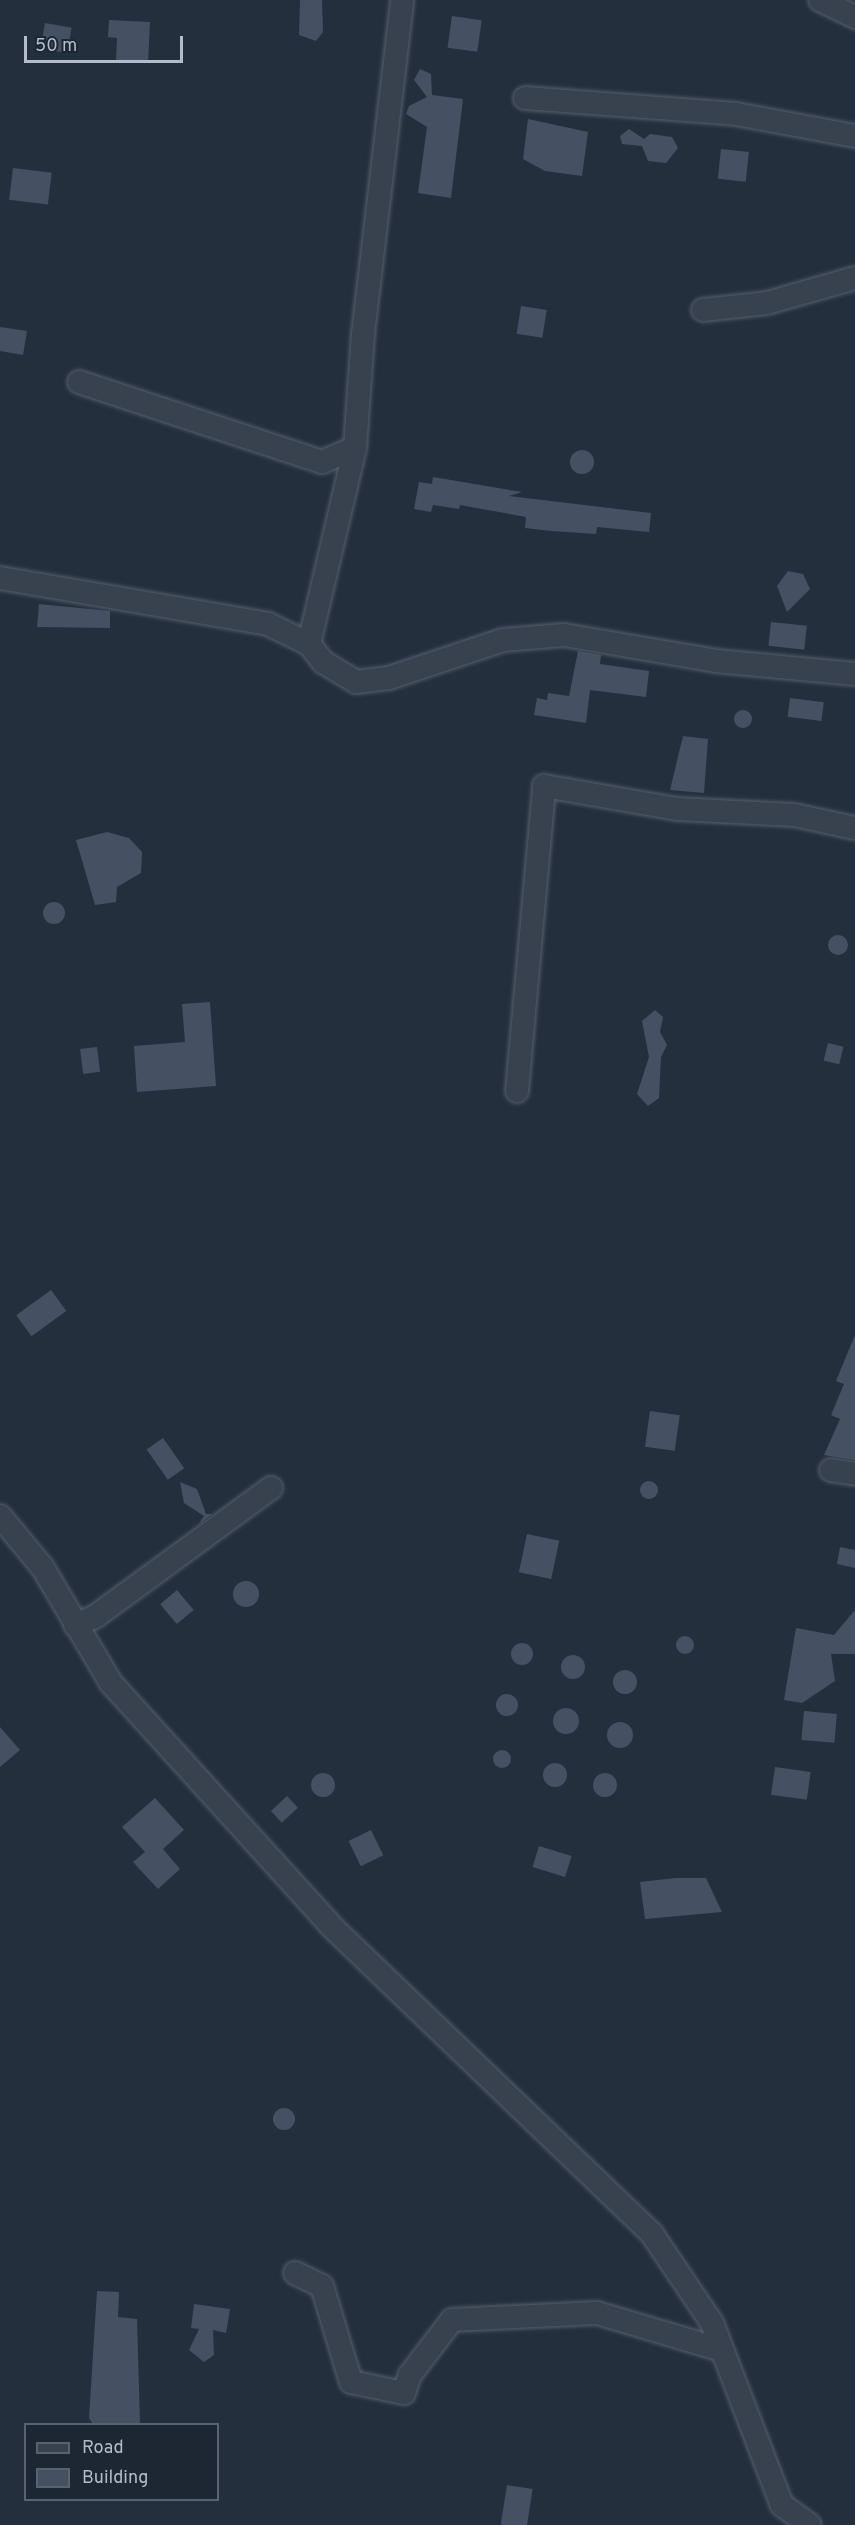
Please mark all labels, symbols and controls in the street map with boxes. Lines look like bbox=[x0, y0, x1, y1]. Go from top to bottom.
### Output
scale bar bbox=[27, 24, 186, 62]
text: 50 m bbox=[35, 35, 77, 58]
legend bbox=[24, 2423, 219, 2501]
text: Road bbox=[82, 2437, 124, 2460]
text: Building bbox=[82, 2467, 148, 2490]

